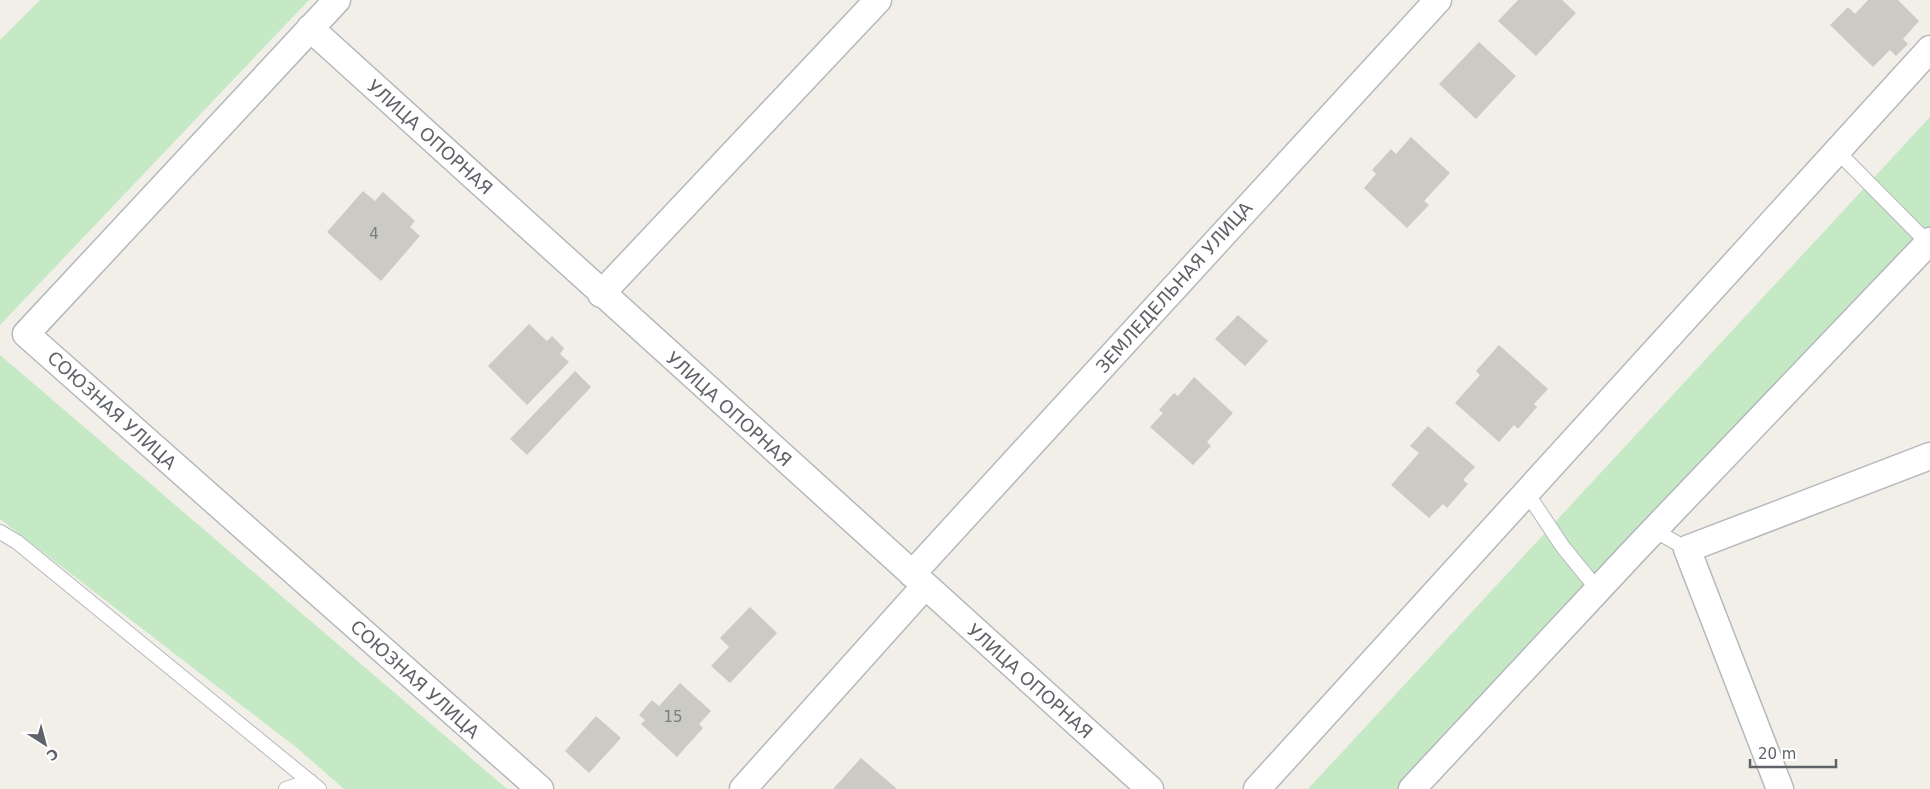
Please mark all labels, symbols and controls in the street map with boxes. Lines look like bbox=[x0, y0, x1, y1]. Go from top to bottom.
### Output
street label: УЛИЦА ОПОРНАЯ bbox=[363, 75, 497, 199]
street label: ЗЕМЛЕДЕЛЬНАЯ УЛИЦА bbox=[1092, 197, 1257, 377]
house number: 4 bbox=[369, 225, 379, 243]
street label: СОЮЗНАЯ УЛИЦА bbox=[43, 347, 181, 474]
street label: УЛИЦА ОПОРНАЯ bbox=[662, 347, 796, 471]
street label: СОЮЗНАЯ УЛИЦА bbox=[346, 616, 484, 743]
street label: УЛИЦА ОПОРНАЯ bbox=[963, 619, 1097, 743]
house number: 15 bbox=[663, 708, 683, 726]
north arrow bbox=[20, 719, 70, 769]
scale bar bbox=[1750, 736, 1836, 768]
text: С bbox=[44, 745, 62, 764]
text: 20 m bbox=[1758, 745, 1796, 763]

